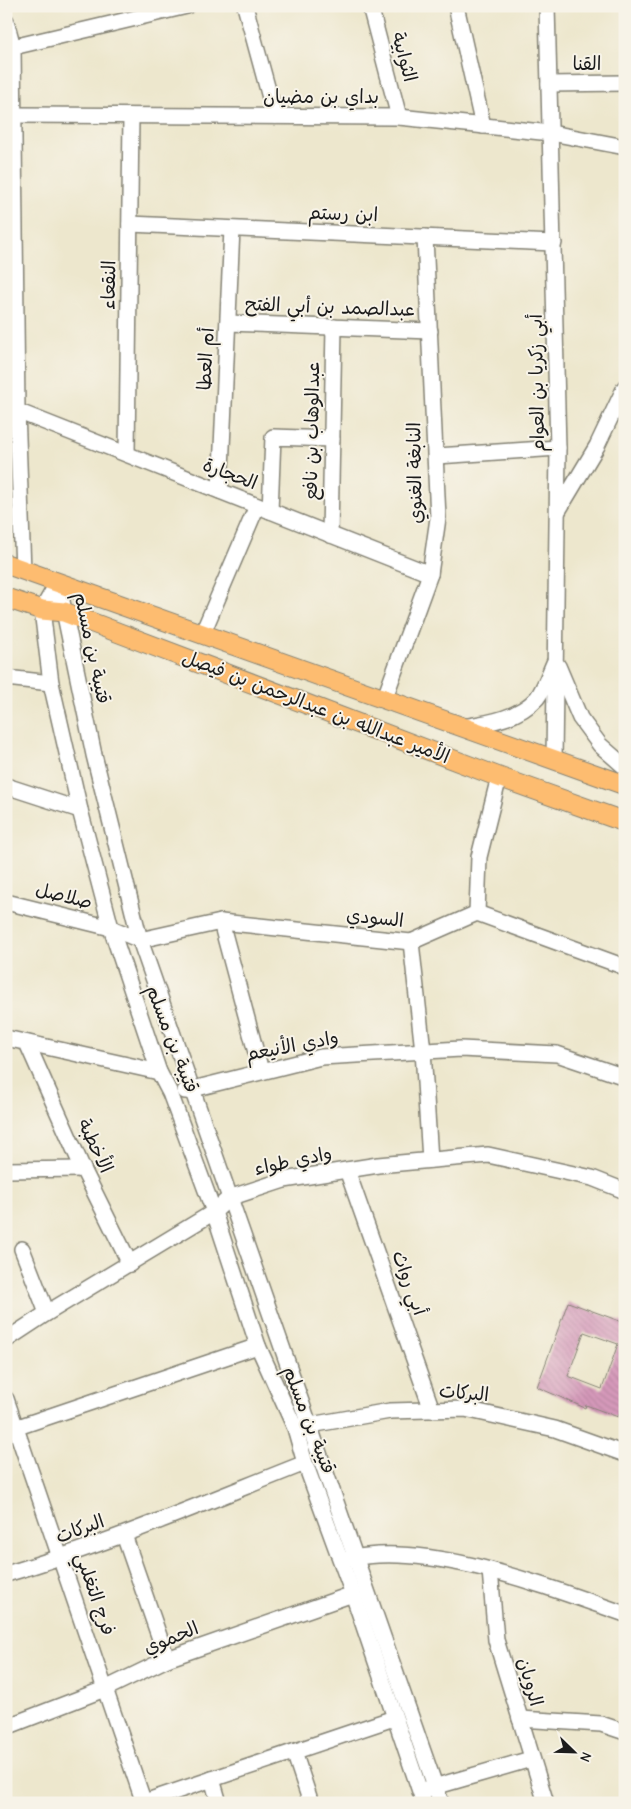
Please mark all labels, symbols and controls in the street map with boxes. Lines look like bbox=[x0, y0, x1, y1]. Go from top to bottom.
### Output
street label: الثوابية bbox=[386, 30, 421, 85]
street label: القنا bbox=[572, 53, 602, 75]
street label: بداي بن مضيان bbox=[263, 86, 379, 111]
street label: ابن رستم bbox=[307, 202, 378, 229]
street label: النقعاء bbox=[98, 260, 120, 310]
street label: عبدالصمد بن أبي الفتح bbox=[244, 293, 415, 326]
street label: أبي زكريا بن العوام bbox=[525, 313, 554, 452]
street label: أم العطا bbox=[193, 327, 222, 391]
street label: عبدالوهاب بن نافع bbox=[300, 361, 326, 501]
street label: النابغة الغنوي bbox=[403, 422, 430, 524]
street label: الحجارة bbox=[200, 454, 260, 494]
street label: قتيبة بن مسلم bbox=[67, 590, 115, 706]
street label: الأمير عبدالله بن عبدالرحمن بن فيصل bbox=[179, 644, 453, 768]
street label: صلاصل bbox=[33, 878, 95, 914]
street label: السودي bbox=[345, 904, 405, 935]
street label: قتيبة بن مسلم bbox=[139, 982, 203, 1097]
street label: وادي الأنيعم bbox=[243, 1024, 341, 1069]
street label: الأخطبة bbox=[73, 1115, 119, 1177]
street label: وادي طواء bbox=[252, 1142, 335, 1183]
street label: أبي رواث bbox=[382, 1248, 431, 1320]
street label: قتيبة بن مسلم bbox=[276, 1363, 340, 1478]
street label: البركات bbox=[438, 1380, 490, 1406]
street label: البركات bbox=[53, 1510, 107, 1548]
street label: فرج التغلبي bbox=[66, 1550, 119, 1640]
street label: الحموي bbox=[140, 1617, 203, 1662]
street label: الرويان bbox=[513, 1655, 547, 1709]
north arrow bbox=[548, 1726, 598, 1776]
text: N bbox=[576, 1749, 595, 1764]

